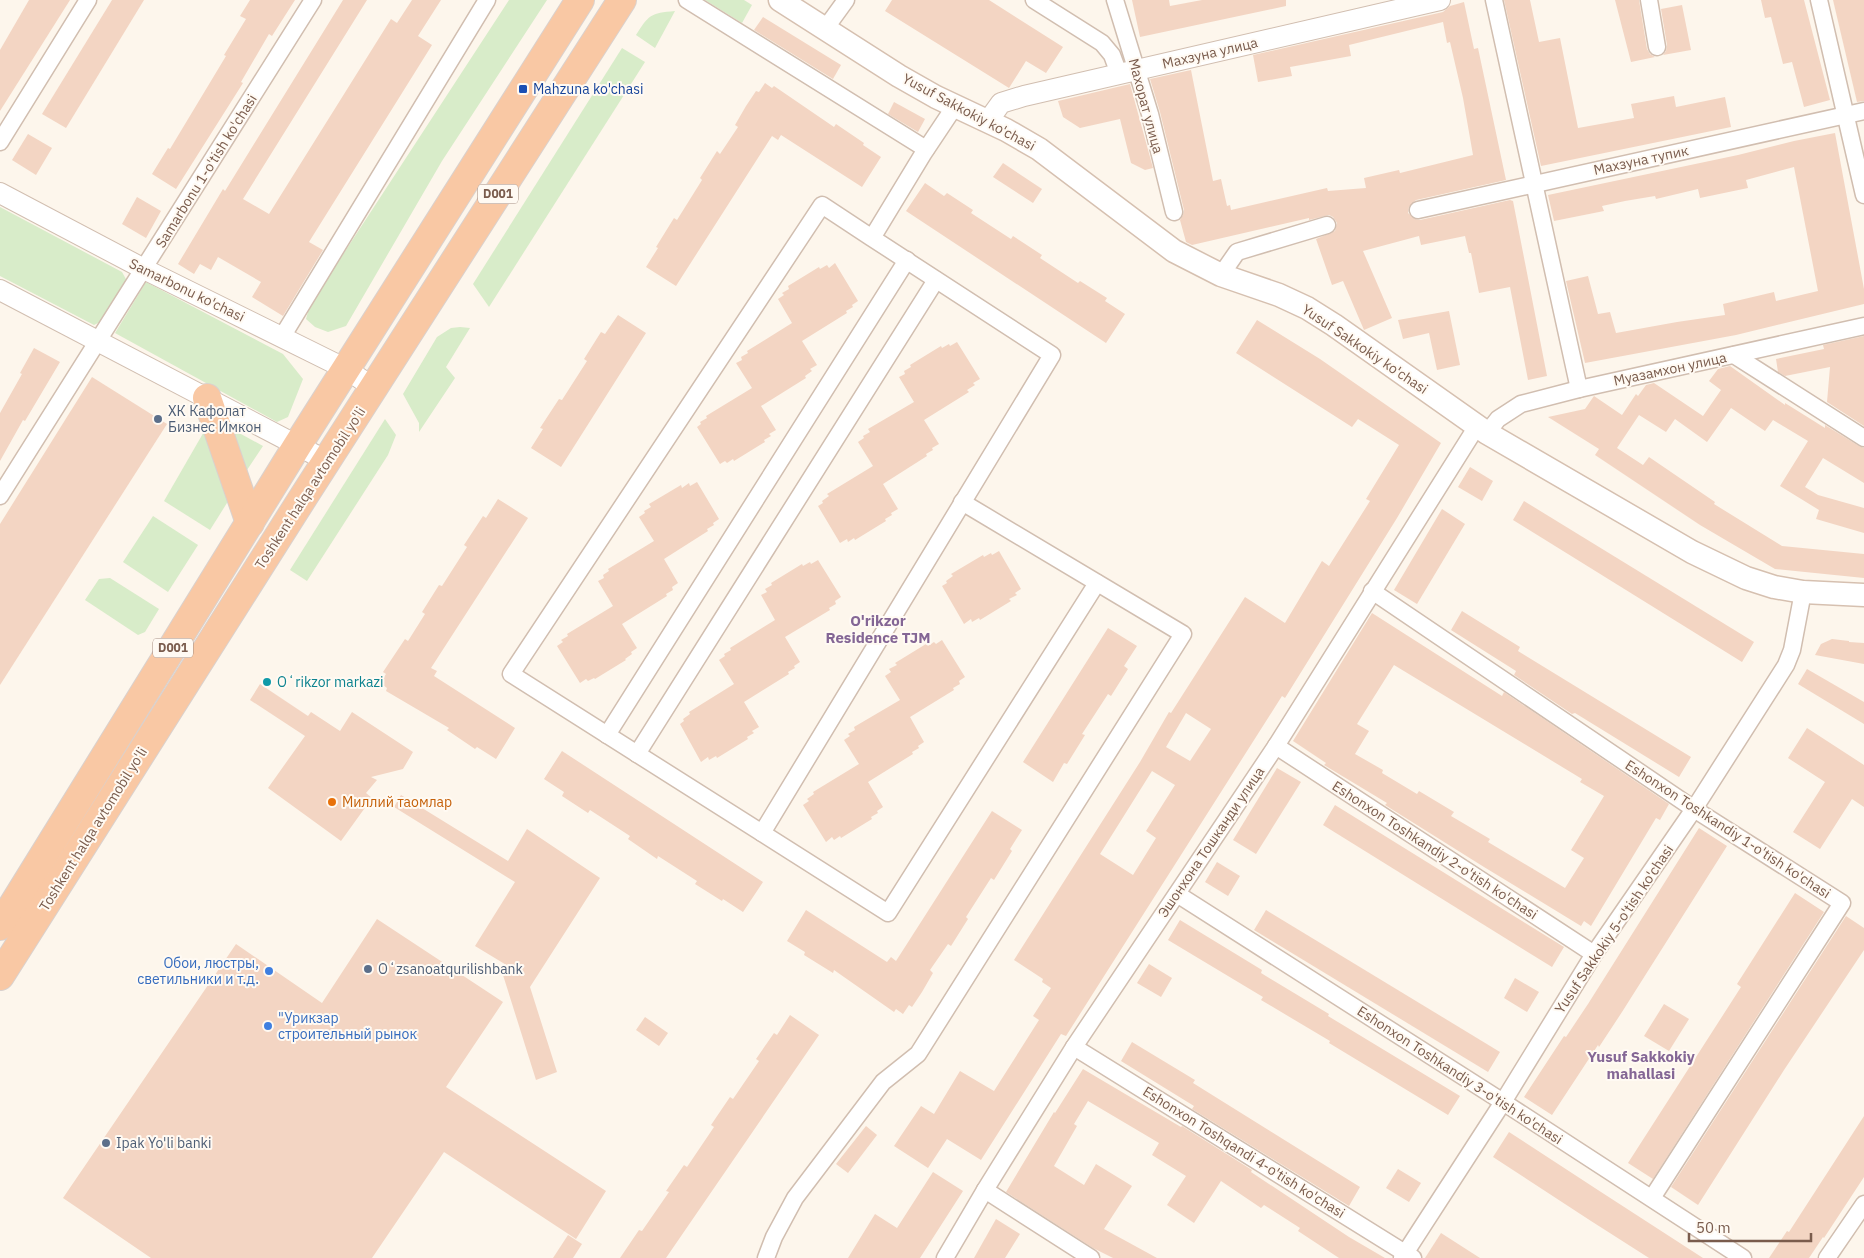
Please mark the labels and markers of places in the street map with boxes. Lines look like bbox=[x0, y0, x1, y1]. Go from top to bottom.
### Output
place label: Mahzuna ko'chasi bbox=[533, 80, 644, 98]
marker: Mahzuna ko'chasi bbox=[517, 83, 529, 95]
place label: ХК Кафолат Бизнес Имкон bbox=[168, 402, 262, 436]
marker: ХК Кафолат Бизнес Имкон bbox=[152, 413, 164, 425]
place label: Oʻrikzor markazi bbox=[277, 673, 384, 691]
marker: Oʻrikzor markazi bbox=[261, 676, 273, 688]
place label: Миллий таомлар bbox=[342, 793, 452, 811]
marker: Миллий таомлар bbox=[326, 796, 338, 808]
place label: Обои, люстры, светильники и т.д. bbox=[137, 954, 259, 988]
place label: Oʻzsanoatqurilishbank bbox=[378, 960, 524, 978]
marker: Oʻzsanoatqurilishbank bbox=[362, 963, 374, 975]
marker: Обои, люстры, светильники и т.д. bbox=[263, 965, 275, 977]
place label: "Урикзар строительный рынок bbox=[278, 1009, 417, 1043]
marker: "Урикзар строительный рынок bbox=[262, 1020, 274, 1032]
place label: Ipak Yo'li banki bbox=[116, 1134, 211, 1152]
marker: Ipak Yo'li banki bbox=[100, 1137, 112, 1149]

